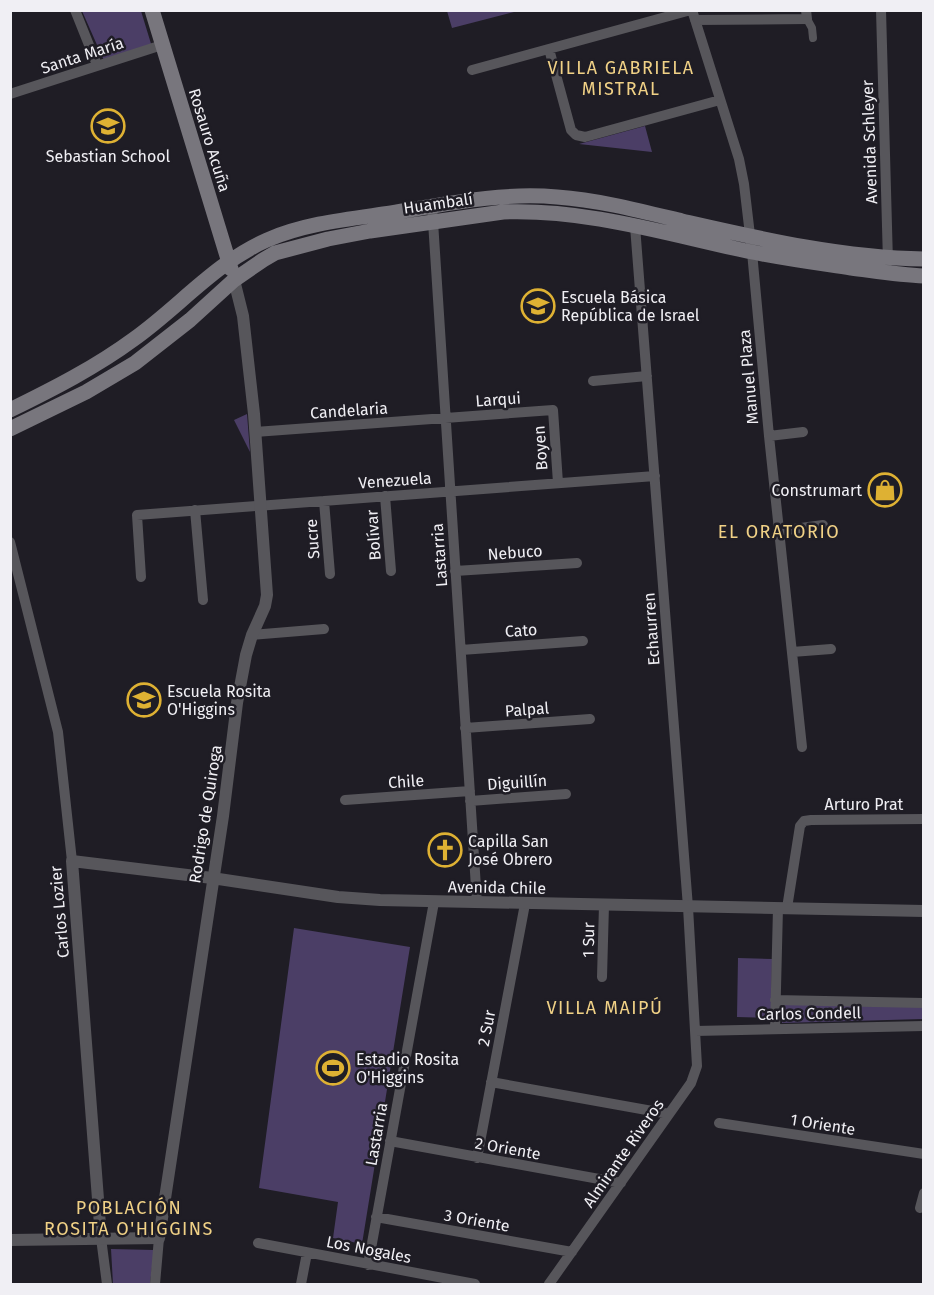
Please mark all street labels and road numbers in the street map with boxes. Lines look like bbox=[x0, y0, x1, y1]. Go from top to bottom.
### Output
street label: Santa María bbox=[38, 33, 126, 78]
street label: Avenida Schleyer bbox=[858, 79, 881, 204]
street label: Rosauro Acuña bbox=[185, 86, 234, 194]
street label: Huambalí bbox=[402, 189, 474, 218]
street label: Manuel Plaza bbox=[735, 329, 762, 425]
street label: Larqui bbox=[475, 388, 521, 411]
street label: Candelaria bbox=[310, 398, 389, 423]
street label: Boyen bbox=[529, 425, 552, 471]
street label: Venezuela bbox=[358, 468, 432, 493]
street label: Bolívar bbox=[362, 508, 385, 561]
street label: Sucre bbox=[302, 518, 323, 560]
street label: Lastarria bbox=[428, 522, 451, 587]
street label: Nebuco bbox=[487, 541, 543, 564]
street label: Echaurren bbox=[639, 592, 664, 666]
street label: Cato bbox=[504, 620, 538, 641]
street label: Palpal bbox=[504, 698, 550, 721]
street label: Rodrigo de Quiroga bbox=[185, 744, 226, 885]
street label: Chile bbox=[387, 771, 425, 792]
street label: Diguillín bbox=[486, 771, 548, 794]
street label: Arturo Prat bbox=[825, 795, 904, 814]
street label: Carlos Lozier bbox=[46, 864, 73, 959]
street label: Avenida Chile bbox=[448, 877, 546, 898]
street label: 1 Sur bbox=[579, 921, 598, 958]
street label: Carlos Condell bbox=[757, 1003, 862, 1024]
street label: 2 Sur bbox=[474, 1008, 499, 1048]
street label: Almirante Riveros bbox=[579, 1096, 668, 1211]
street label: Lastarria bbox=[362, 1101, 391, 1167]
street label: 1 Oriente bbox=[789, 1110, 857, 1139]
street label: 2 Oriente bbox=[474, 1133, 542, 1164]
street label: 3 Oriente bbox=[443, 1205, 511, 1236]
street label: Los Nogales bbox=[325, 1232, 413, 1267]

